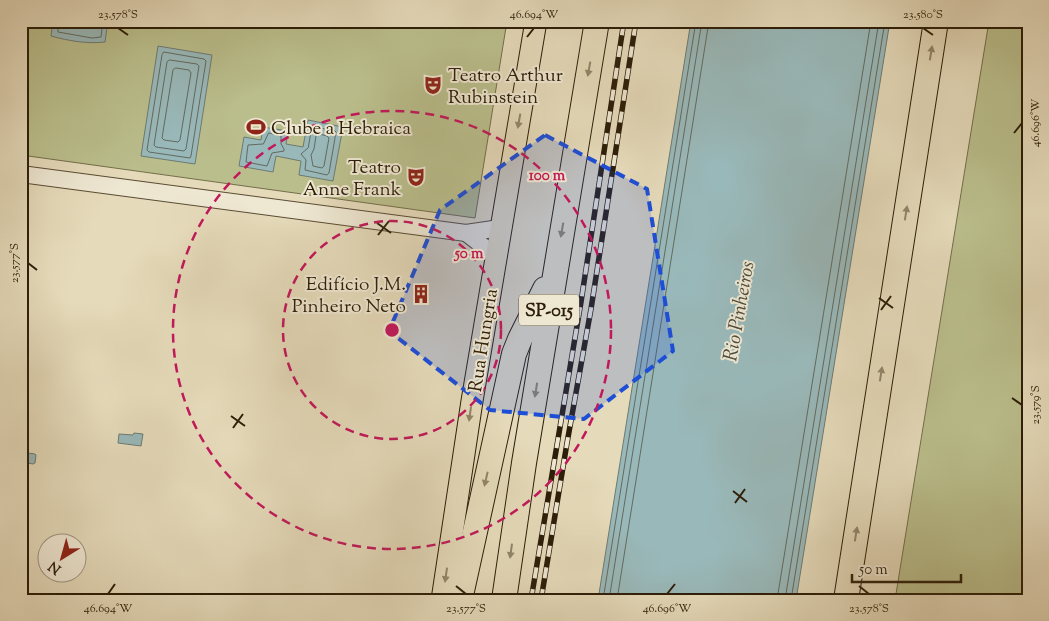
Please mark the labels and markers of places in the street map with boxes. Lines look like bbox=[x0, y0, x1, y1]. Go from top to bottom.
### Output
place label: Teatro Arthur Rubinstein bbox=[448, 63, 563, 112]
theatre icon: Teatro Arthur Rubinstein bbox=[422, 74, 444, 96]
sports icon: Clube a Hebraica bbox=[245, 116, 267, 138]
place label: Clube a Hebraica bbox=[271, 116, 411, 143]
place label: Teatro Anne Frank bbox=[303, 155, 402, 204]
theatre icon: Teatro Anne Frank bbox=[405, 166, 427, 188]
place label: Edifício J.M. Pinheiro Neto bbox=[292, 272, 406, 321]
building icon: Edifício J.M. Pinheiro Neto bbox=[410, 283, 432, 305]
centre of rings bbox=[383, 321, 401, 339]

